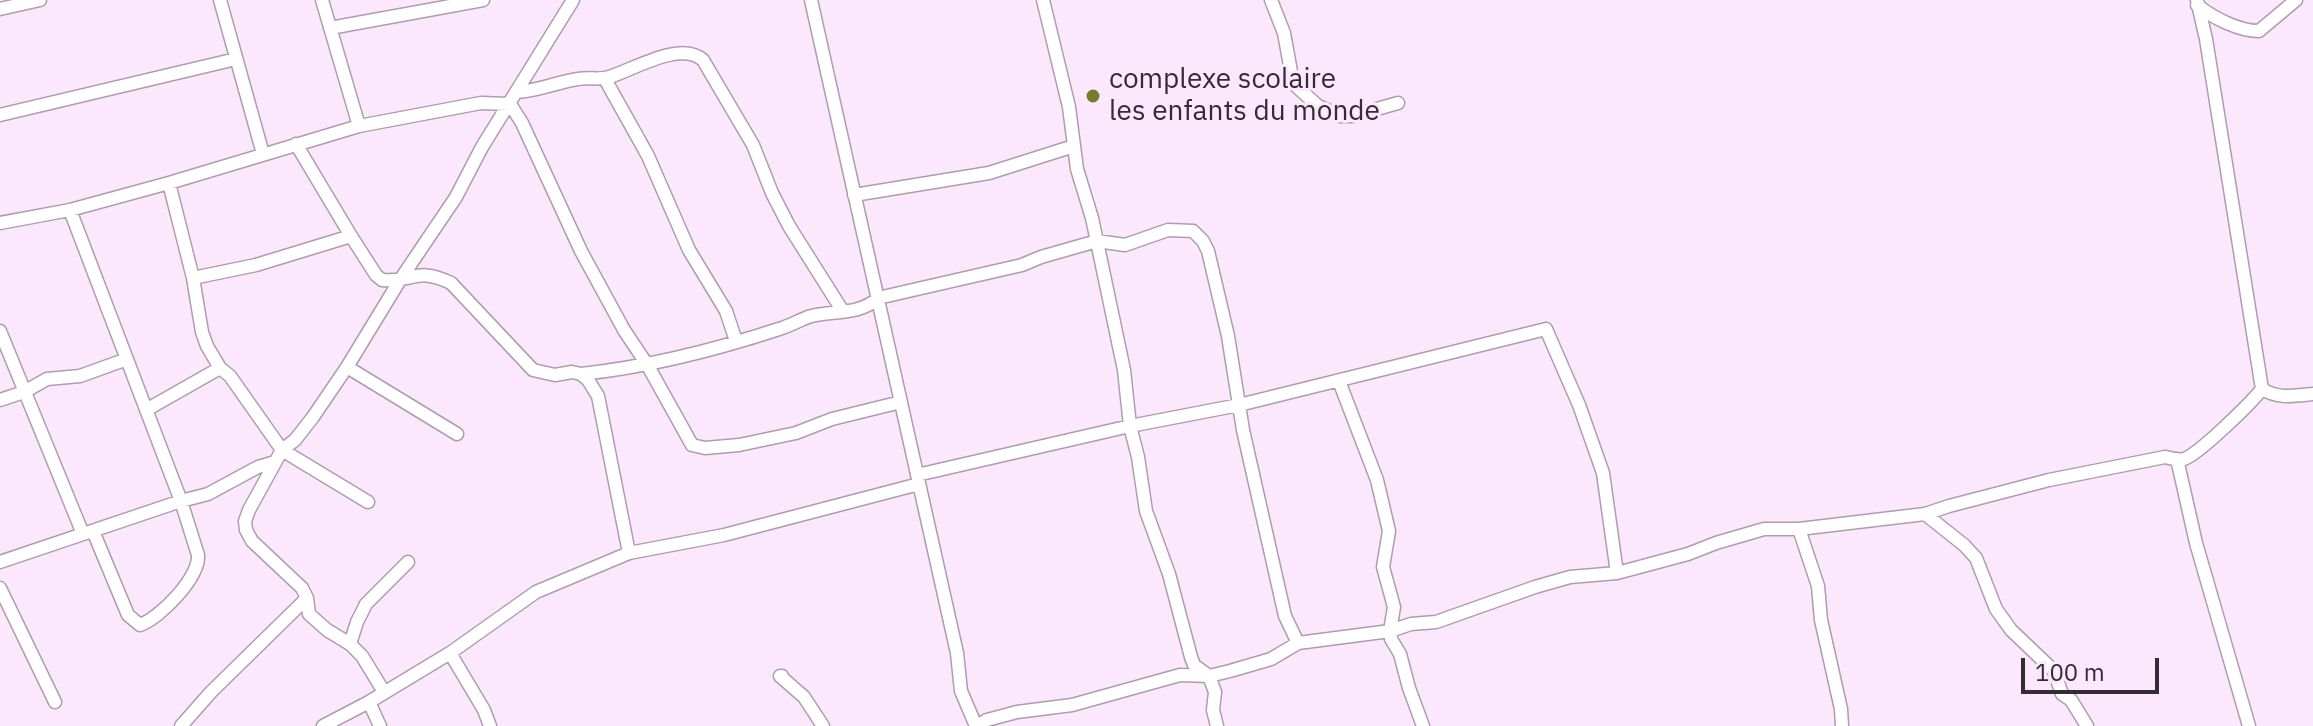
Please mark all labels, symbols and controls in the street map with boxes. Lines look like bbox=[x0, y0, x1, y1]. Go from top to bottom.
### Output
place label: complexe scolaire les enfants du monde bbox=[1109, 63, 1380, 129]
marker: complexe scolaire les enfants du monde bbox=[1084, 87, 1102, 105]
scale bar bbox=[2025, 642, 2163, 692]
text: 100 m bbox=[2035, 656, 2105, 688]

